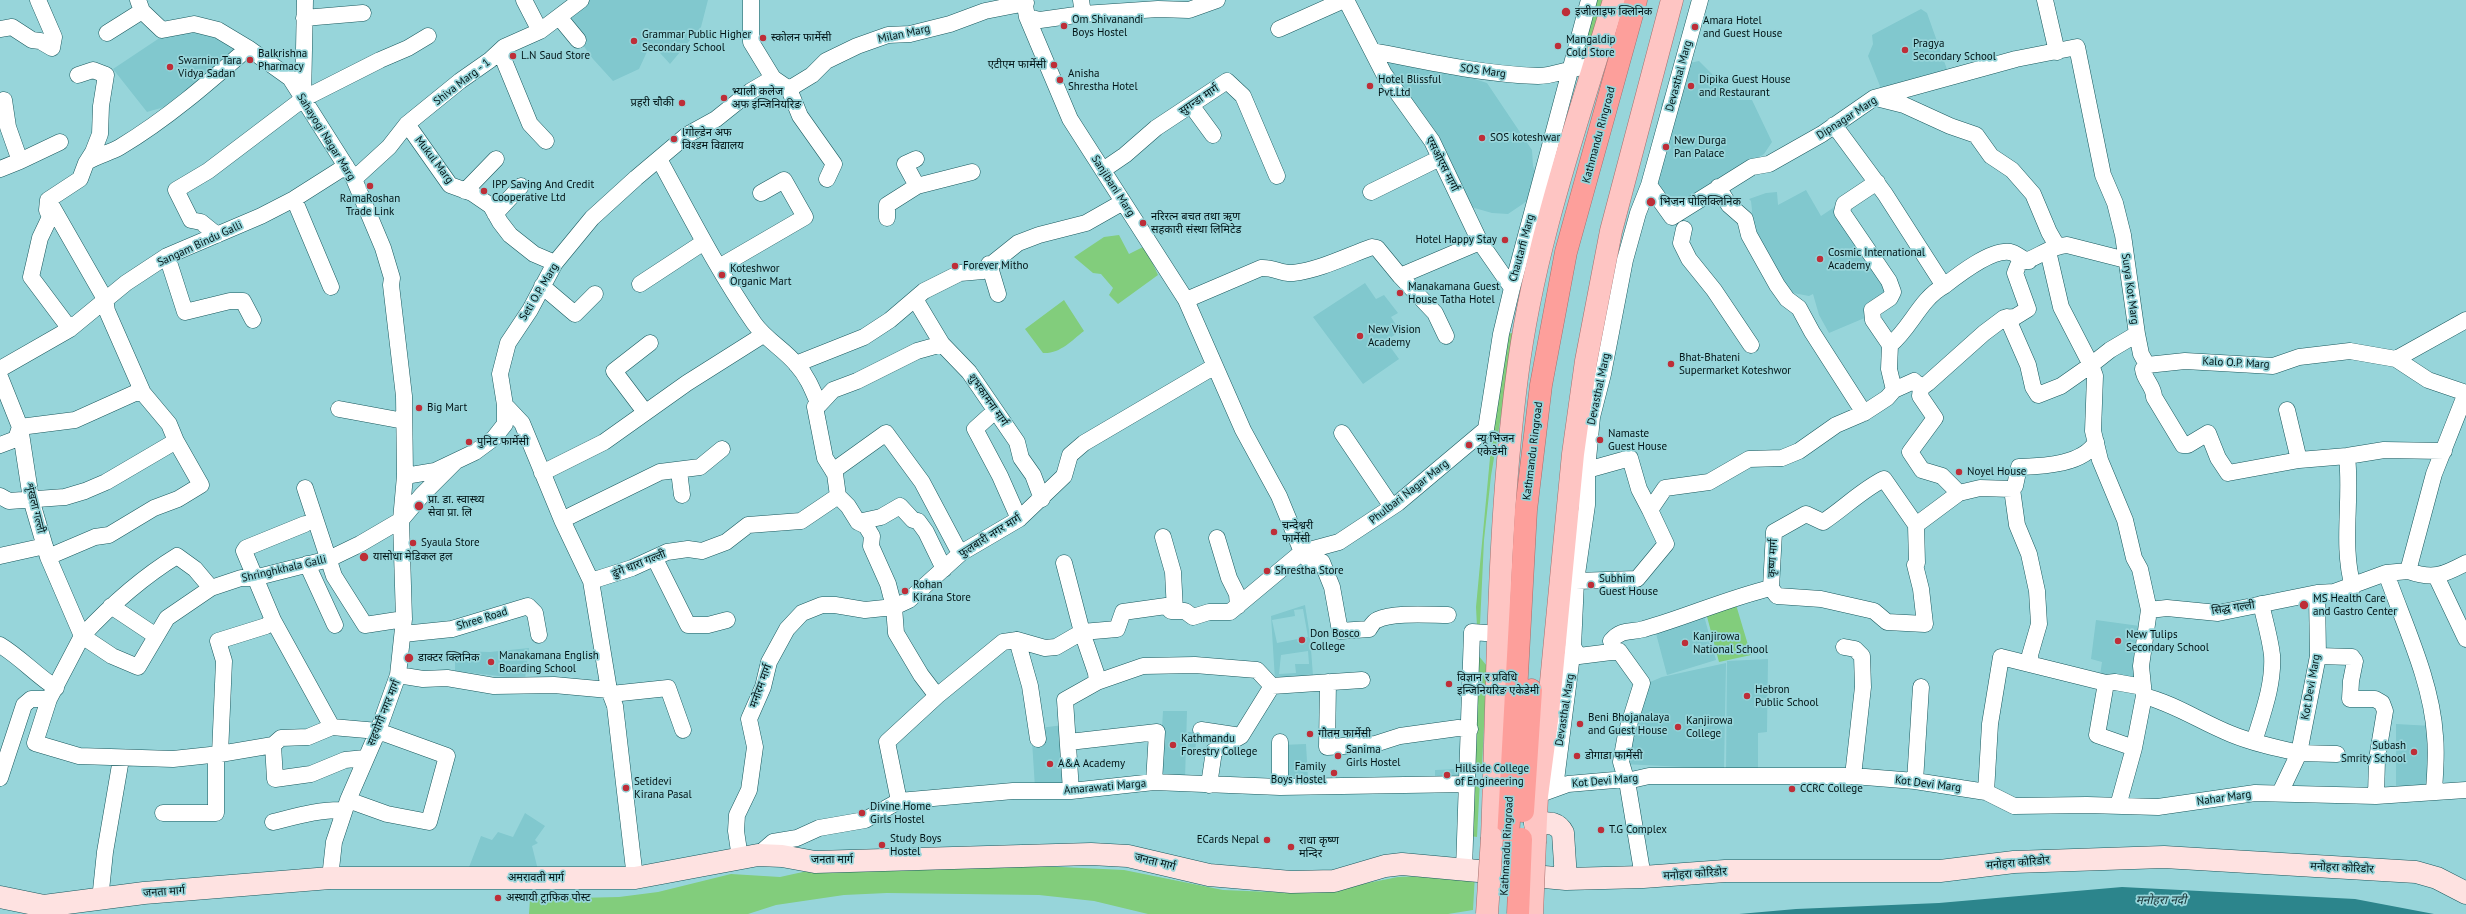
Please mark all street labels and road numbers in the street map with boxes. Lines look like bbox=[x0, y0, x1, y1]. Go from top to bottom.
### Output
street label: Milan Marg bbox=[877, 22, 931, 46]
street label: Devasthal Marg bbox=[1663, 39, 1695, 113]
street label: Shiva Marg - 1 bbox=[431, 56, 493, 108]
street label: SOS Marg bbox=[1459, 61, 1507, 81]
street label: सुगन्डा मार्ग bbox=[1177, 82, 1221, 118]
street label: Kathmandu Ringroad bbox=[1580, 85, 1618, 185]
street label: Sahayogi Nagar Marg bbox=[294, 91, 358, 183]
street label: Dipnagar Marg bbox=[1814, 94, 1880, 142]
street label: Mukul Marg bbox=[412, 134, 456, 186]
street label: एसओएस मार्गा bbox=[1423, 134, 1461, 194]
street label: Sanjibani Marg bbox=[1088, 153, 1138, 219]
street label: Chautarfi Marg bbox=[1507, 213, 1537, 283]
street label: Sangam Bindu Galli bbox=[155, 219, 245, 269]
street label: Surya Kot Marg bbox=[2118, 253, 2142, 325]
street label: Seti O.P. Marg bbox=[517, 261, 561, 323]
street label: Devasthal Marg bbox=[1585, 352, 1613, 426]
street label: Kalo O.P. Marg bbox=[2202, 355, 2270, 371]
street label: शुभकामना मार्ग bbox=[965, 371, 1011, 429]
street label: Kathmandu Ringroad bbox=[1520, 401, 1546, 501]
street label: Phulbari Nagar Marg bbox=[1367, 457, 1451, 527]
street label: शृंखला गल्ली bbox=[22, 481, 48, 535]
street label: फुलबारी नगर मार्ग bbox=[957, 512, 1023, 560]
street label: कृष्ण मार्ग bbox=[1765, 538, 1781, 578]
street label: ढुंगे धारा गल्ली bbox=[610, 547, 668, 581]
street label: Shringhkhala Galli bbox=[240, 553, 328, 585]
street label: सिद्ध गल्ली bbox=[2211, 598, 2255, 618]
street label: Shree Road bbox=[455, 605, 509, 633]
street label: Kot Devi Marg bbox=[2299, 653, 2323, 721]
street label: मनोरम मार्ग bbox=[747, 663, 775, 709]
street label: Devasthal Marg bbox=[1553, 673, 1577, 747]
street label: सहयोगी नगर मार्ग bbox=[365, 678, 403, 748]
street label: Kot Devi Marg bbox=[1571, 772, 1639, 790]
street label: Kot Devi Marg bbox=[1894, 773, 1962, 795]
street label: Amarawati Marga bbox=[1063, 777, 1147, 797]
street label: Nahar Marg bbox=[2196, 788, 2252, 808]
street label: Kathmandu Ringroad bbox=[1498, 796, 1516, 896]
street label: जनता मार्ग bbox=[1133, 851, 1177, 873]
street label: जनता मार्ग bbox=[811, 853, 853, 867]
street label: मनोहरा कोरिडोर bbox=[1986, 854, 2050, 872]
street label: मनोहरा कोरिडोर bbox=[2310, 860, 2374, 876]
street label: मनोहरा कोरिडोर bbox=[1663, 865, 1727, 883]
street label: अमरावती मार्ग bbox=[508, 871, 564, 885]
street label: जनता मार्ग bbox=[143, 884, 185, 900]

